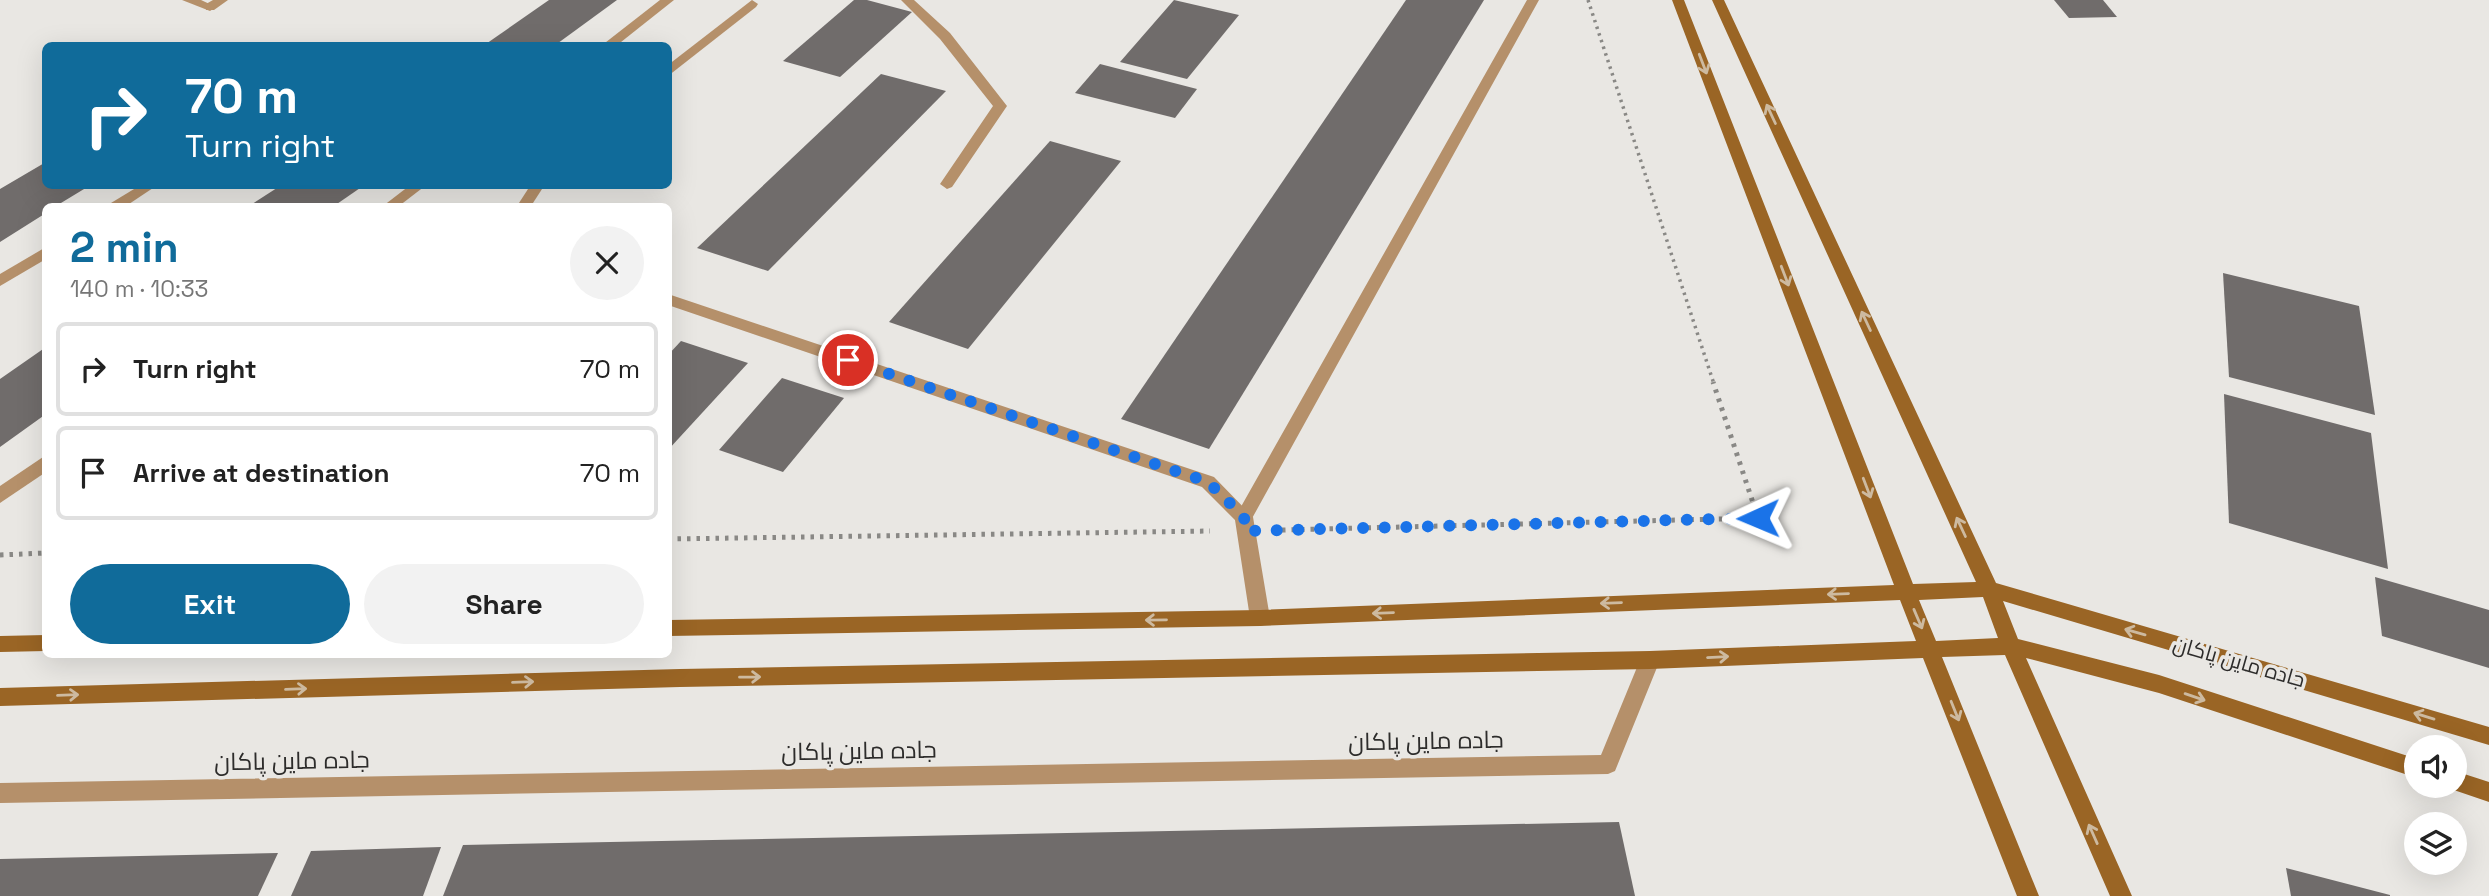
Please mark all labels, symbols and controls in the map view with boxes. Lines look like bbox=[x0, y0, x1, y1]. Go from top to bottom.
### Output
one-way arrow bbox=[1697, 52, 1710, 74]
text: 70 m bbox=[185, 65, 298, 127]
icon: right bbox=[70, 70, 161, 161]
one-way arrow bbox=[1763, 104, 1777, 125]
text: Turn right bbox=[185, 126, 335, 166]
text: 2 min bbox=[70, 221, 179, 274]
button: close bbox=[570, 226, 644, 300]
one-way arrow bbox=[1779, 264, 1792, 286]
text: 140 m · 10:33 bbox=[70, 274, 209, 304]
one-way arrow bbox=[1858, 311, 1872, 332]
pin bbox=[818, 330, 878, 390]
icon: arrive bbox=[829, 341, 867, 379]
icon: right bbox=[74, 350, 112, 388]
text: Turn right bbox=[133, 352, 257, 386]
text: 70 m bbox=[580, 352, 640, 386]
icon: arrive bbox=[74, 454, 112, 492]
text: Arrive at destination bbox=[133, 456, 390, 490]
text: 70 m bbox=[580, 456, 640, 490]
one-way arrow bbox=[1861, 477, 1874, 499]
position arrow bbox=[1721, 481, 1795, 555]
one-way arrow bbox=[1953, 517, 1966, 538]
button: Exit bbox=[70, 564, 350, 644]
button: Share bbox=[364, 564, 644, 644]
one-way arrow bbox=[1827, 587, 1850, 600]
one-way arrow bbox=[1599, 597, 1622, 610]
one-way arrow bbox=[1372, 607, 1395, 620]
one-way arrow bbox=[1912, 608, 1925, 629]
one-way arrow bbox=[1145, 613, 1168, 627]
one-way arrow bbox=[2124, 625, 2146, 638]
street label: جاده ماین پاکان bbox=[2170, 630, 2308, 694]
one-way arrow bbox=[1706, 650, 1729, 663]
one-way arrow bbox=[739, 670, 762, 683]
one-way arrow bbox=[511, 676, 534, 689]
one-way arrow bbox=[284, 682, 307, 695]
one-way arrow bbox=[56, 688, 79, 702]
one-way arrow bbox=[2183, 691, 2205, 704]
one-way arrow bbox=[1950, 699, 1963, 721]
one-way arrow bbox=[2413, 708, 2435, 721]
street label: جاده ماین پاکان bbox=[1348, 724, 1504, 758]
street label: جاده ماین پاکان bbox=[781, 734, 937, 768]
map controls bbox=[2404, 735, 2467, 875]
button: sound bbox=[2404, 735, 2467, 798]
street label: جاده ماین پاکان bbox=[214, 744, 370, 778]
button: layers bbox=[2404, 812, 2467, 875]
one-way arrow bbox=[2086, 823, 2099, 845]

